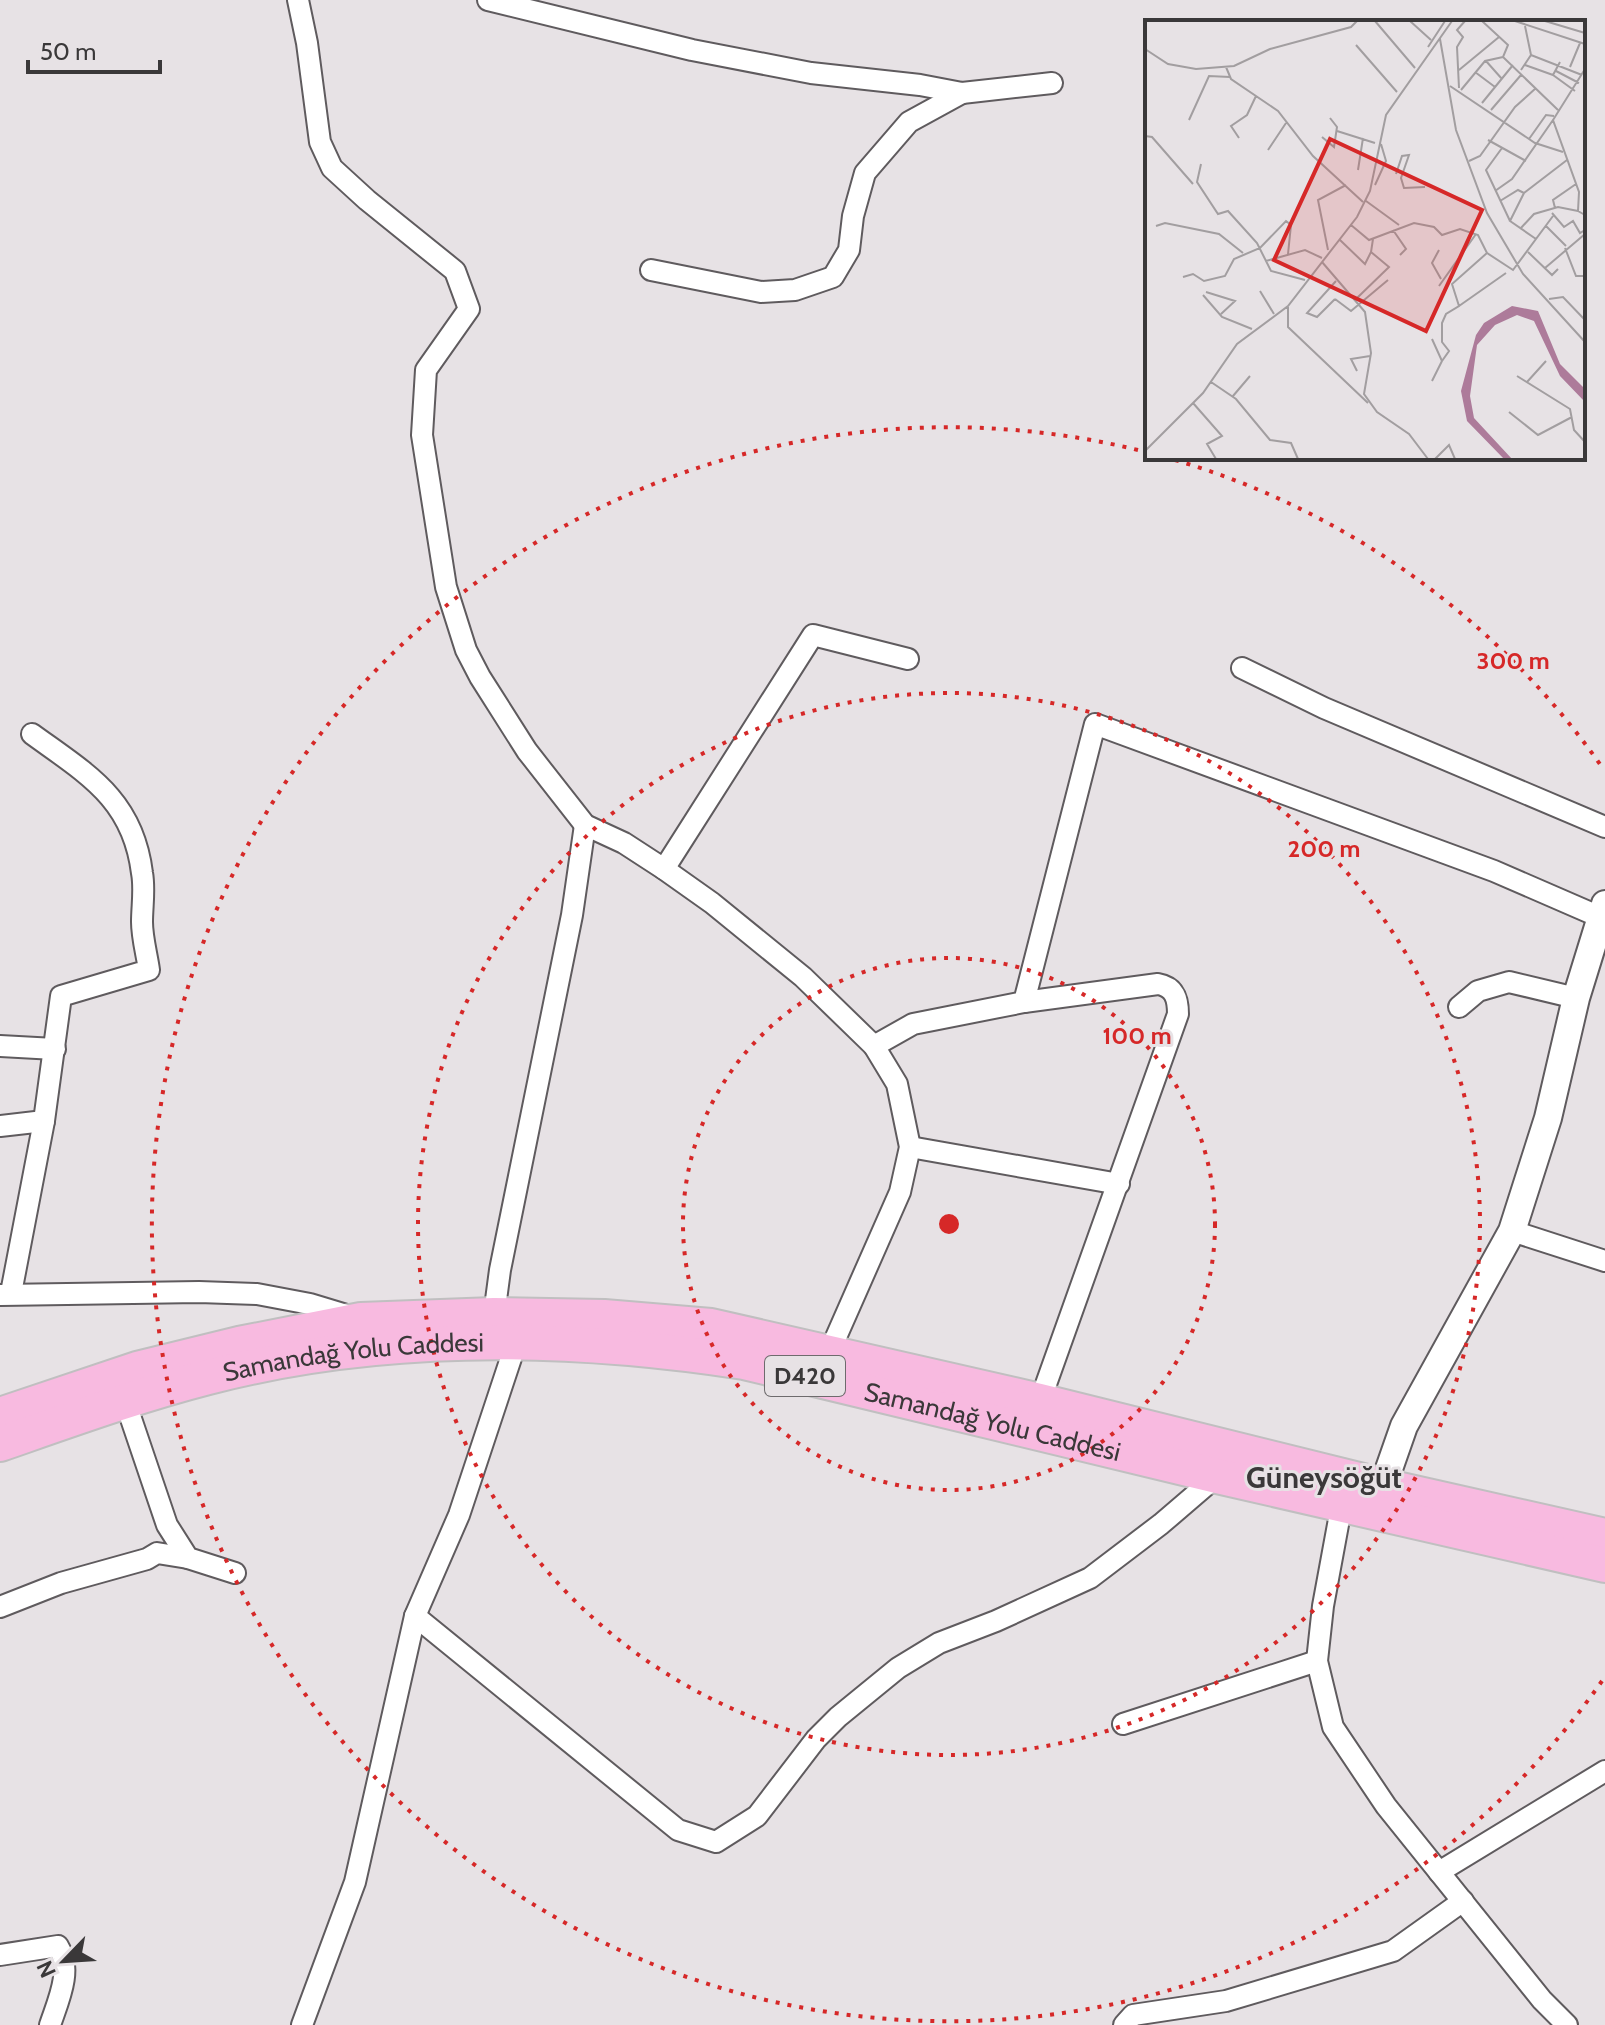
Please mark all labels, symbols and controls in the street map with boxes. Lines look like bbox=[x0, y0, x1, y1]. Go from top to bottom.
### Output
inset map bbox=[1145, 20, 1585, 460]
scale bar bbox=[28, 24, 160, 74]
text: 50 m bbox=[40, 37, 96, 66]
text: 300 m bbox=[1476, 646, 1550, 675]
text: 200 m bbox=[1288, 834, 1360, 863]
text: 100 m bbox=[1102, 1021, 1172, 1050]
centre of rings bbox=[935, 1210, 963, 1238]
street label: Samandağ Yolu Caddesi bbox=[220, 1326, 484, 1389]
road number: D420 bbox=[765, 1356, 845, 1396]
street label: Samandağ Yolu Caddesi bbox=[861, 1376, 1124, 1468]
district label: Güneysöğüt bbox=[1246, 1459, 1402, 1496]
north arrow bbox=[24, 1921, 104, 2001]
text: N bbox=[31, 1956, 62, 1982]

